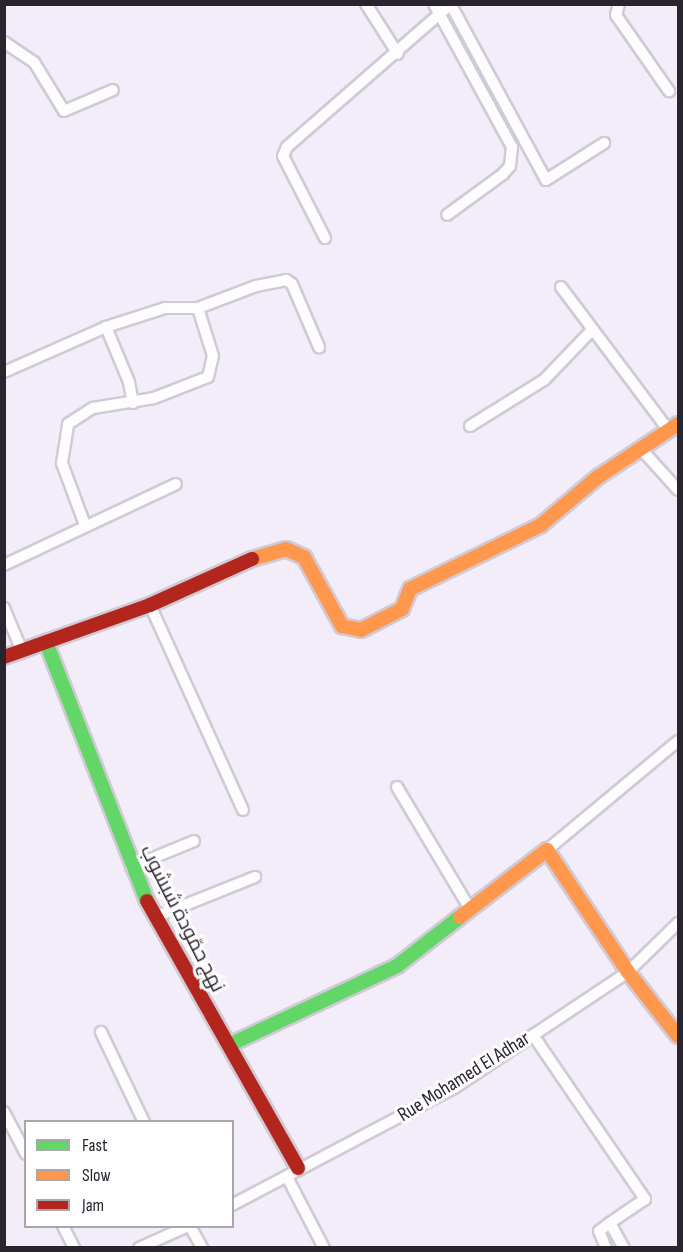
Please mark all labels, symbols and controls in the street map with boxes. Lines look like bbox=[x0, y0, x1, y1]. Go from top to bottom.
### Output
street label: نهج حمّودة شبشوب bbox=[135, 841, 229, 997]
street label: Rue Mohamed El Adhar bbox=[393, 1027, 535, 1127]
legend bbox=[24, 1120, 234, 1228]
text: Fast bbox=[82, 1135, 107, 1156]
text: Slow bbox=[82, 1165, 111, 1186]
text: Jam bbox=[82, 1195, 104, 1216]

